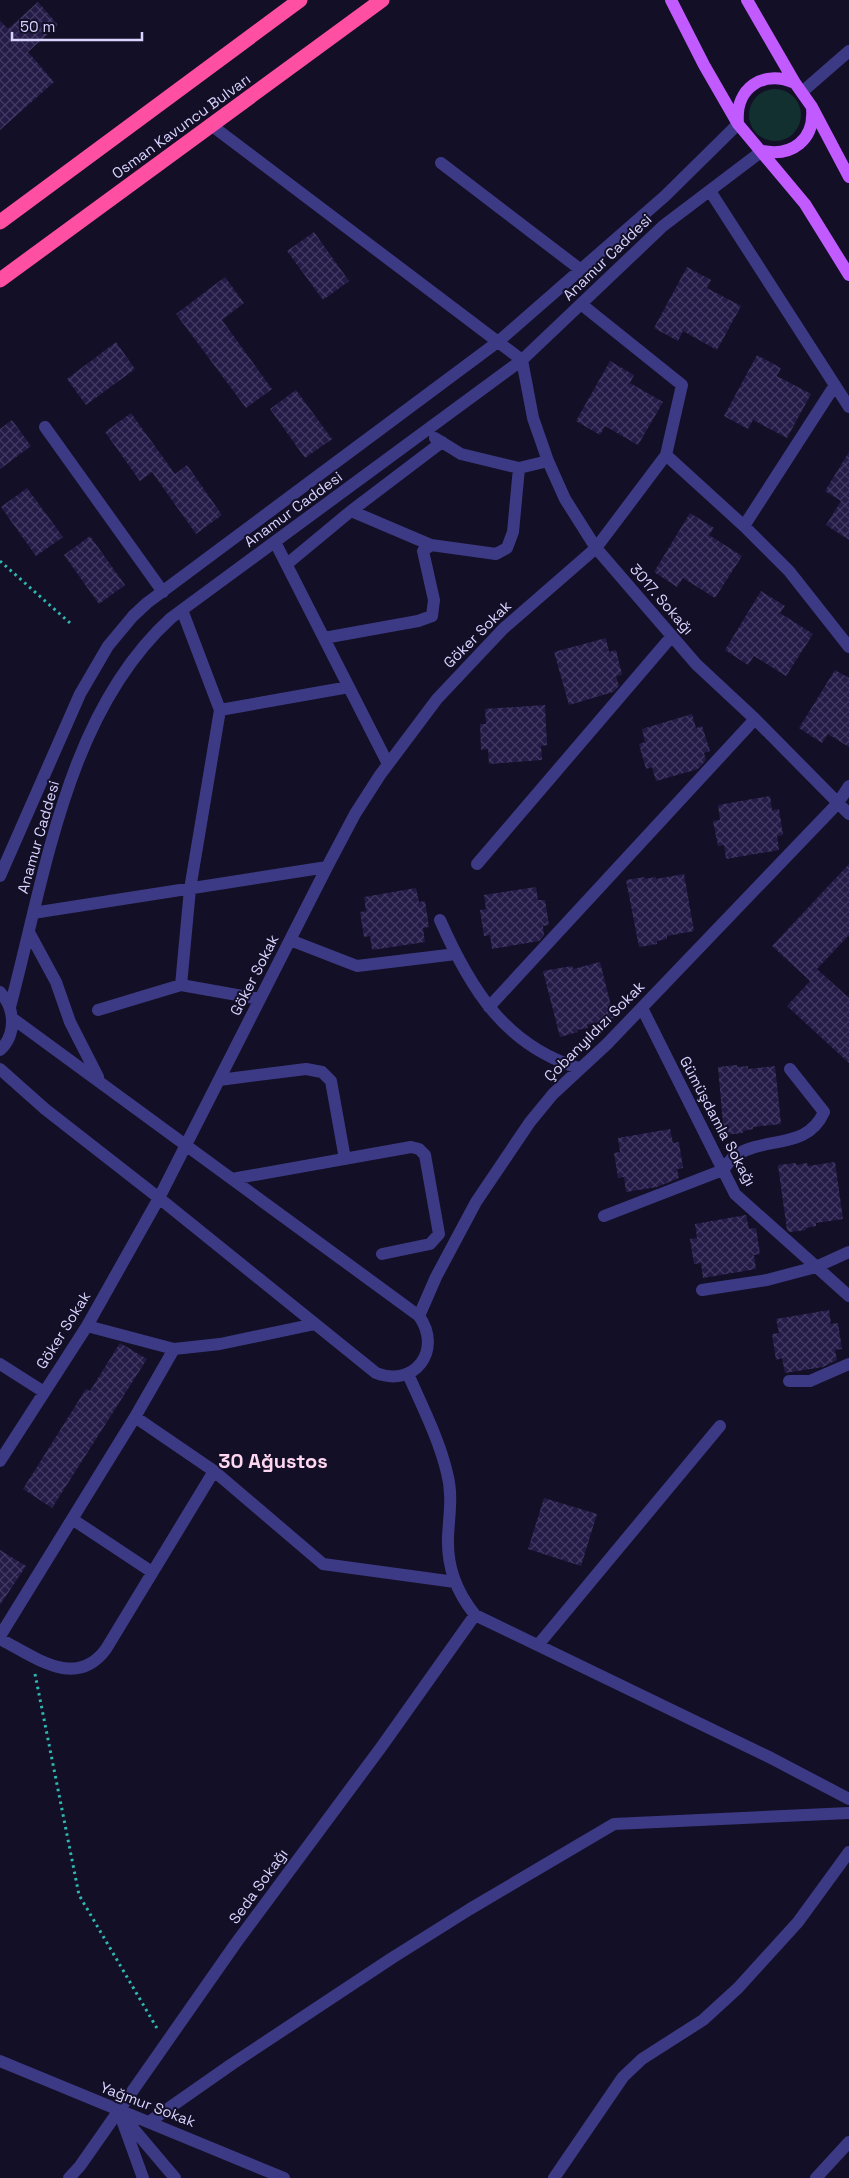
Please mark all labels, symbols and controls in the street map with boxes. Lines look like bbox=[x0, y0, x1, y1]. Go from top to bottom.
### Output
scale bar bbox=[12, 10, 142, 42]
text: 50 m bbox=[20, 17, 55, 36]
street label: Osman Kavuncu Bulvarı bbox=[108, 69, 254, 183]
street label: Anamur Caddesi bbox=[558, 210, 656, 304]
street label: Anamur Caddesi bbox=[240, 467, 346, 551]
street label: 3017. Sokağı bbox=[626, 560, 698, 638]
street label: Göker Sokak bbox=[439, 596, 515, 672]
street label: Anamur Caddesi bbox=[13, 778, 63, 896]
street label: Göker Sokak bbox=[225, 931, 283, 1019]
street label: Çobanyıldızı Sokak bbox=[540, 977, 648, 1085]
street label: Gümüşdamla Sokağı bbox=[676, 1053, 760, 1189]
street label: Göker Sokak bbox=[32, 1288, 94, 1372]
district label: 30 Ağustos bbox=[218, 1448, 328, 1474]
street label: Seda Sokağı bbox=[224, 1845, 292, 1927]
street label: Yağmur Sokak bbox=[98, 2077, 198, 2131]

